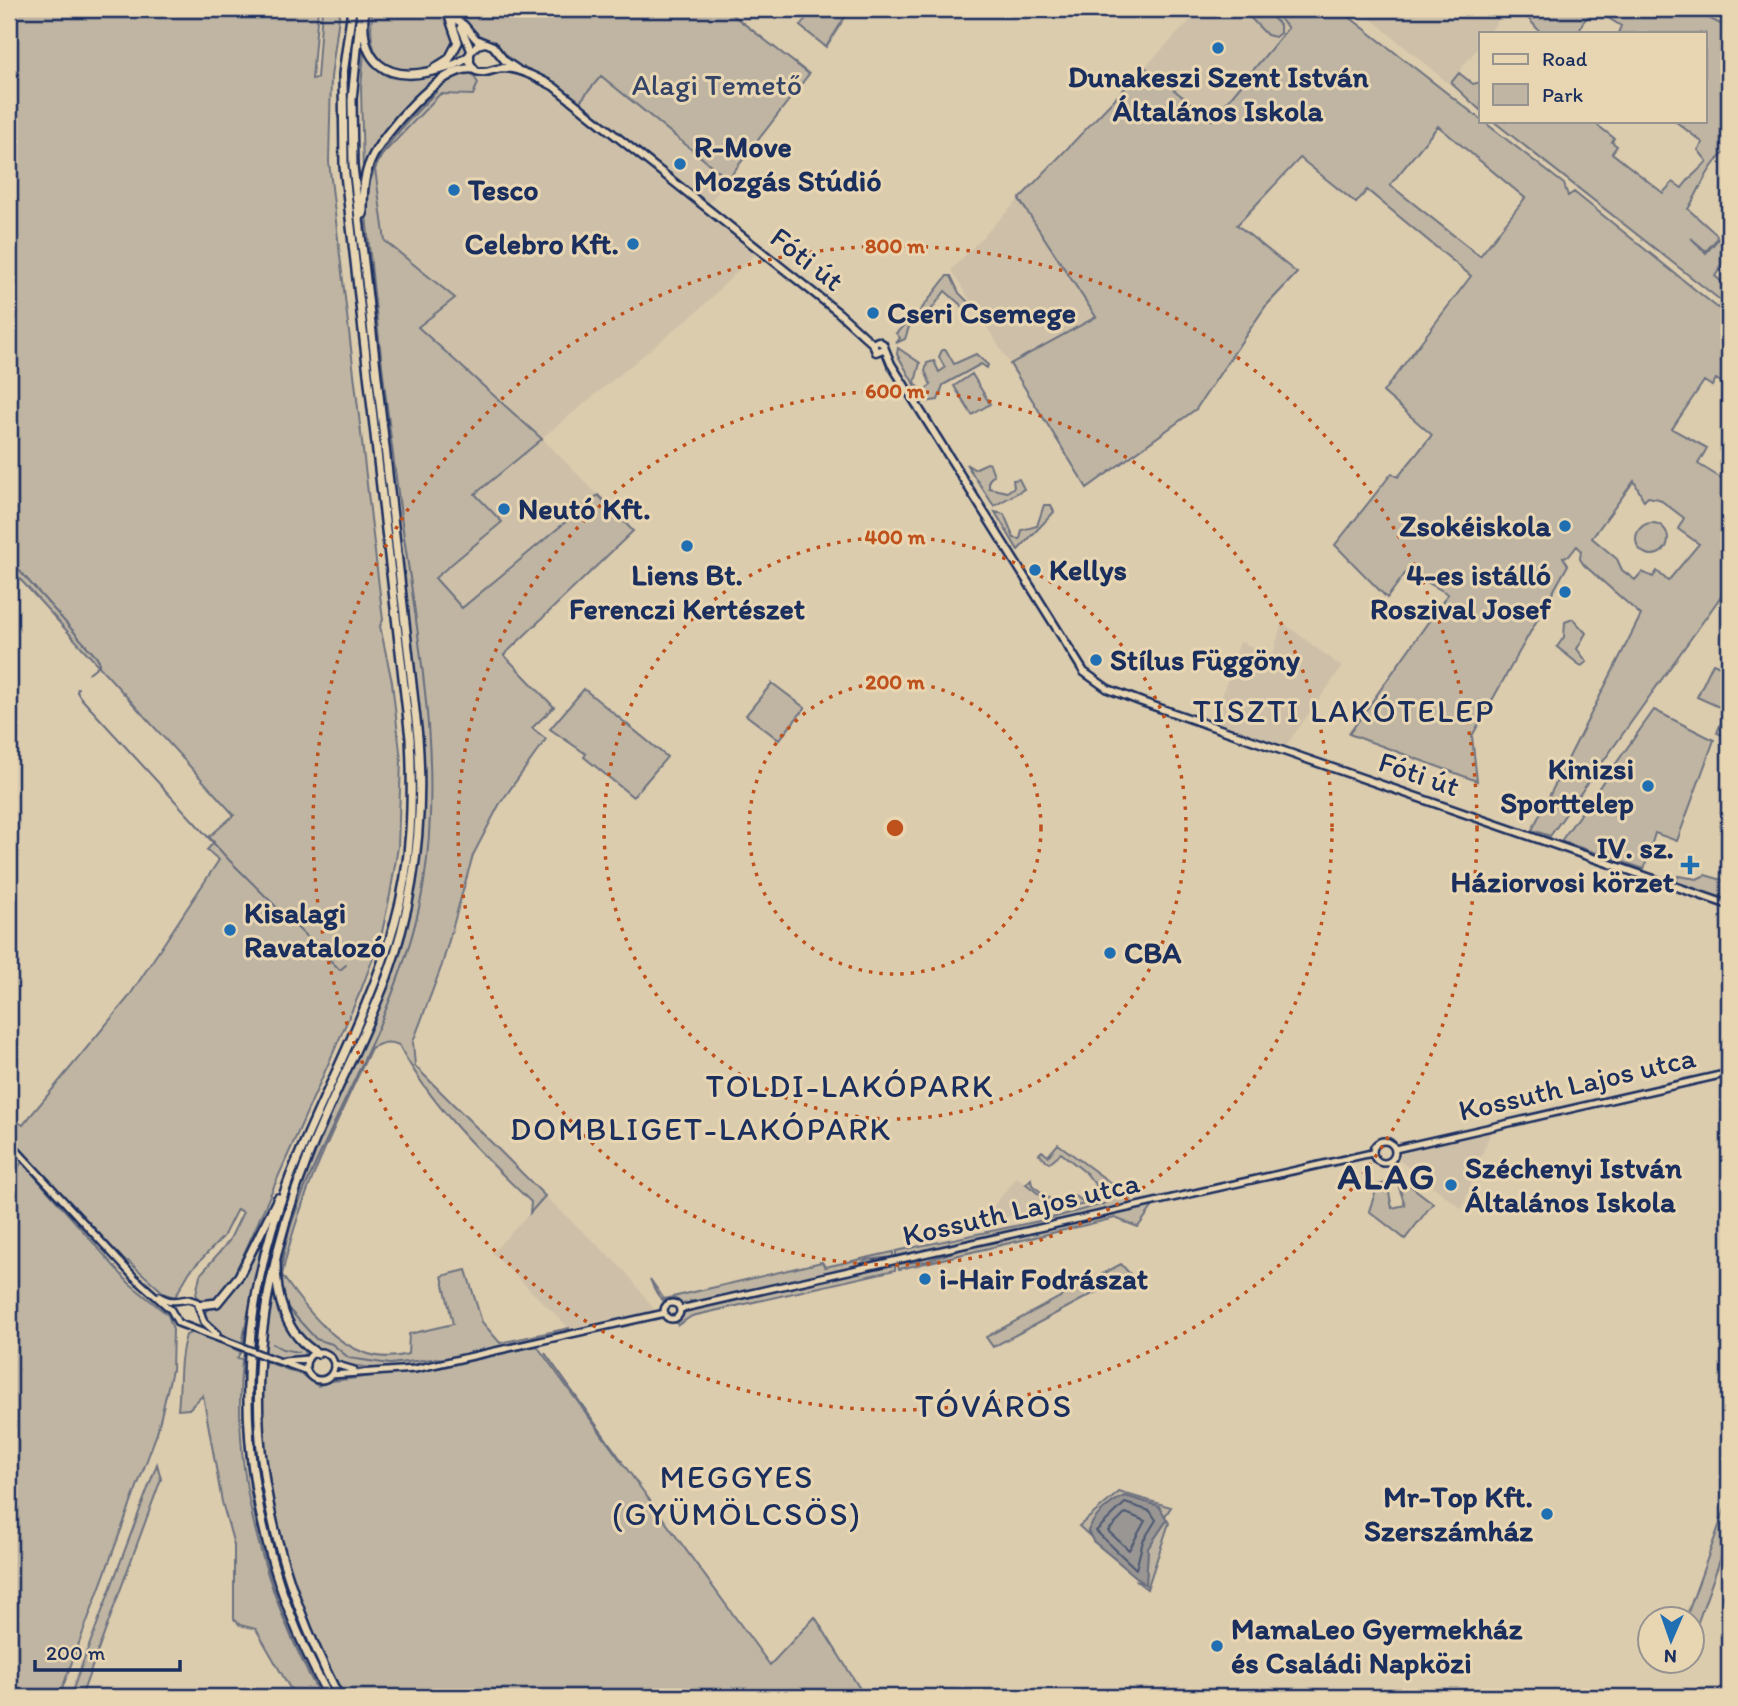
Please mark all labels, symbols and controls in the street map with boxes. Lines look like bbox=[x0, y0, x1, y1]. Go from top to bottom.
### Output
legend bbox=[1479, 32, 1706, 122]
marker: Dunakeszi Szent István Általános Iskola bbox=[1210, 40, 1226, 56]
text: Road bbox=[1542, 46, 1588, 71]
place label: Dunakeszi Szent István Általános Iskola bbox=[1068, 58, 1369, 129]
park label: Alagi Temető bbox=[632, 66, 802, 103]
text: Park bbox=[1542, 82, 1584, 107]
place label: R-Move Mozgás Stúdió bbox=[694, 128, 882, 199]
marker: R-Move Mozgás Stúdió bbox=[672, 156, 688, 172]
place label: Tesco bbox=[467, 171, 538, 208]
marker: Tesco bbox=[446, 182, 462, 198]
street label: Fóti út bbox=[763, 218, 851, 299]
place label: Celebro Kft. bbox=[465, 225, 619, 262]
text: 800 m bbox=[865, 233, 925, 258]
marker: Celebro Kft. bbox=[625, 236, 641, 252]
place label: Cseri Csemege bbox=[887, 294, 1076, 331]
marker: Cseri Csemege bbox=[865, 305, 881, 321]
text: 600 m bbox=[865, 378, 925, 403]
place label: Neutó Kft. bbox=[518, 490, 651, 527]
marker: Neutó Kft. bbox=[496, 501, 512, 517]
place label: Zsokéiskola bbox=[1400, 507, 1551, 544]
marker: Zsokéiskola bbox=[1557, 518, 1573, 534]
text: 400 m bbox=[865, 524, 926, 549]
marker: Liens Bt. Ferenczi Kertészet bbox=[679, 538, 695, 554]
place label: Kellys bbox=[1049, 551, 1127, 588]
place label: Liens Bt. Ferenczi Kertészet bbox=[569, 556, 805, 627]
place label: 4-es istálló Roszival Josef bbox=[1370, 556, 1552, 627]
marker: Kellys bbox=[1027, 562, 1043, 578]
marker: 4-es istálló Roszival Josef bbox=[1557, 584, 1573, 600]
place label: Stílus Függöny bbox=[1110, 641, 1301, 678]
marker: Stílus Függöny bbox=[1088, 652, 1104, 668]
text: 200 m bbox=[865, 669, 925, 694]
district label: TISZTI LAKÓTELEP bbox=[1193, 692, 1495, 730]
street label: Fóti út bbox=[1374, 742, 1465, 805]
place label: Kinizsi Sporttelep bbox=[1500, 750, 1634, 821]
marker: Kinizsi Sporttelep bbox=[1640, 778, 1656, 794]
centre of rings bbox=[883, 816, 907, 840]
place label: IV. sz. Háziorvosi körzet bbox=[1451, 829, 1675, 900]
marker: IV. sz. Háziorvosi körzet bbox=[1680, 855, 1700, 875]
place label: Kisalagi Ravatalozó bbox=[244, 894, 386, 965]
marker: Kisalagi Ravatalozó bbox=[222, 922, 238, 938]
place label: CBA bbox=[1124, 934, 1182, 971]
marker: CBA bbox=[1102, 945, 1118, 961]
street label: Kossuth Lajos utca bbox=[1455, 1038, 1699, 1129]
district label: TOLDI-LAKÓPARK bbox=[706, 1067, 994, 1105]
district label: DOMBLIGET-LAKÓPARK bbox=[510, 1110, 892, 1148]
place label: Széchenyi István Általános Iskola bbox=[1464, 1149, 1682, 1220]
district label: ALAG bbox=[1337, 1154, 1437, 1198]
street label: Kossuth Lajos utca bbox=[899, 1163, 1143, 1254]
marker: Széchenyi István Általános Iskola bbox=[1443, 1177, 1459, 1193]
place label: i-Hair Fodrászat bbox=[939, 1260, 1148, 1297]
marker: i-Hair Fodrászat bbox=[917, 1271, 933, 1287]
district label: TÓVÁROS bbox=[915, 1386, 1073, 1425]
district label: MEGGYES (GYÜMÖLCSÖS) bbox=[612, 1458, 862, 1533]
place label: Mr-Top Kft. Szerszámház bbox=[1364, 1478, 1534, 1549]
marker: Mr-Top Kft. Szerszámház bbox=[1539, 1506, 1555, 1522]
north arrow bbox=[1636, 1604, 1706, 1674]
place label: MamaLeo Gyermekház és Családi Napközi bbox=[1231, 1610, 1523, 1681]
scale bar bbox=[35, 1629, 180, 1673]
marker: MamaLeo Gyermekház és Családi Napközi bbox=[1209, 1638, 1225, 1654]
text: 200 m bbox=[46, 1640, 106, 1665]
text: N bbox=[1664, 1645, 1677, 1668]

